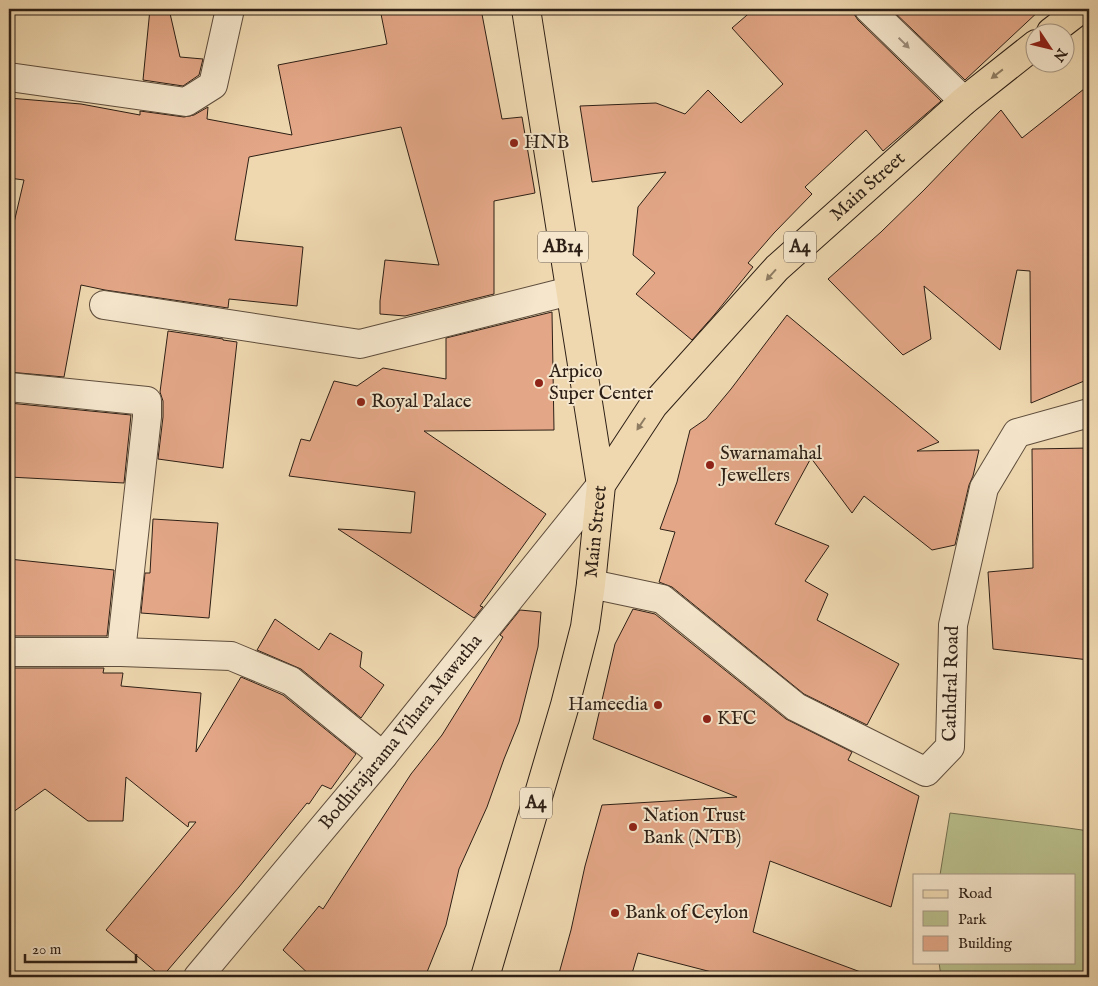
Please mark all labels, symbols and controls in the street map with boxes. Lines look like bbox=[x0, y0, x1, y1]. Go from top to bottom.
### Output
north arrow bbox=[1026, 22, 1076, 72]
one-way arrow bbox=[898, 37, 910, 49]
text: N bbox=[1049, 44, 1071, 65]
one-way arrow bbox=[991, 69, 1004, 80]
place label: HNB bbox=[524, 131, 569, 155]
marker: HNB bbox=[508, 137, 520, 149]
street label: Main Street bbox=[825, 147, 911, 227]
road number: AB14 bbox=[538, 232, 588, 262]
road number: A4 bbox=[784, 232, 816, 262]
one-way arrow bbox=[765, 268, 777, 280]
place label: Arpico Super Center bbox=[548, 360, 653, 406]
marker: Arpico Super Center bbox=[533, 377, 545, 389]
place label: Royal Palace bbox=[371, 390, 472, 414]
marker: Royal Palace bbox=[355, 396, 367, 408]
one-way arrow bbox=[636, 417, 646, 431]
place label: Swarnamahal Jewellers bbox=[718, 442, 823, 488]
marker: Swarnamahal Jewellers bbox=[704, 459, 716, 471]
street label: Main Street bbox=[580, 484, 613, 579]
street label: Cathdral Road bbox=[938, 624, 965, 742]
street label: Bodhirajarama Vihara Mawatha bbox=[314, 629, 488, 835]
place label: Hameedia bbox=[568, 693, 649, 717]
marker: Hameedia bbox=[652, 699, 664, 711]
place label: KFC bbox=[717, 707, 756, 731]
marker: KFC bbox=[701, 713, 713, 725]
road number: A4 bbox=[520, 788, 552, 818]
place label: Nation Trust Bank (NTB) bbox=[643, 804, 746, 850]
marker: Nation Trust Bank (NTB) bbox=[627, 821, 639, 833]
legend bbox=[913, 874, 1076, 964]
text: Road bbox=[958, 884, 993, 903]
place label: Bank of Ceylon bbox=[625, 901, 748, 925]
marker: Bank of Ceylon bbox=[609, 907, 621, 919]
text: Park bbox=[958, 910, 988, 929]
scale bar bbox=[25, 931, 136, 963]
text: Building bbox=[958, 934, 1013, 953]
text: 20 m bbox=[32, 940, 62, 959]

